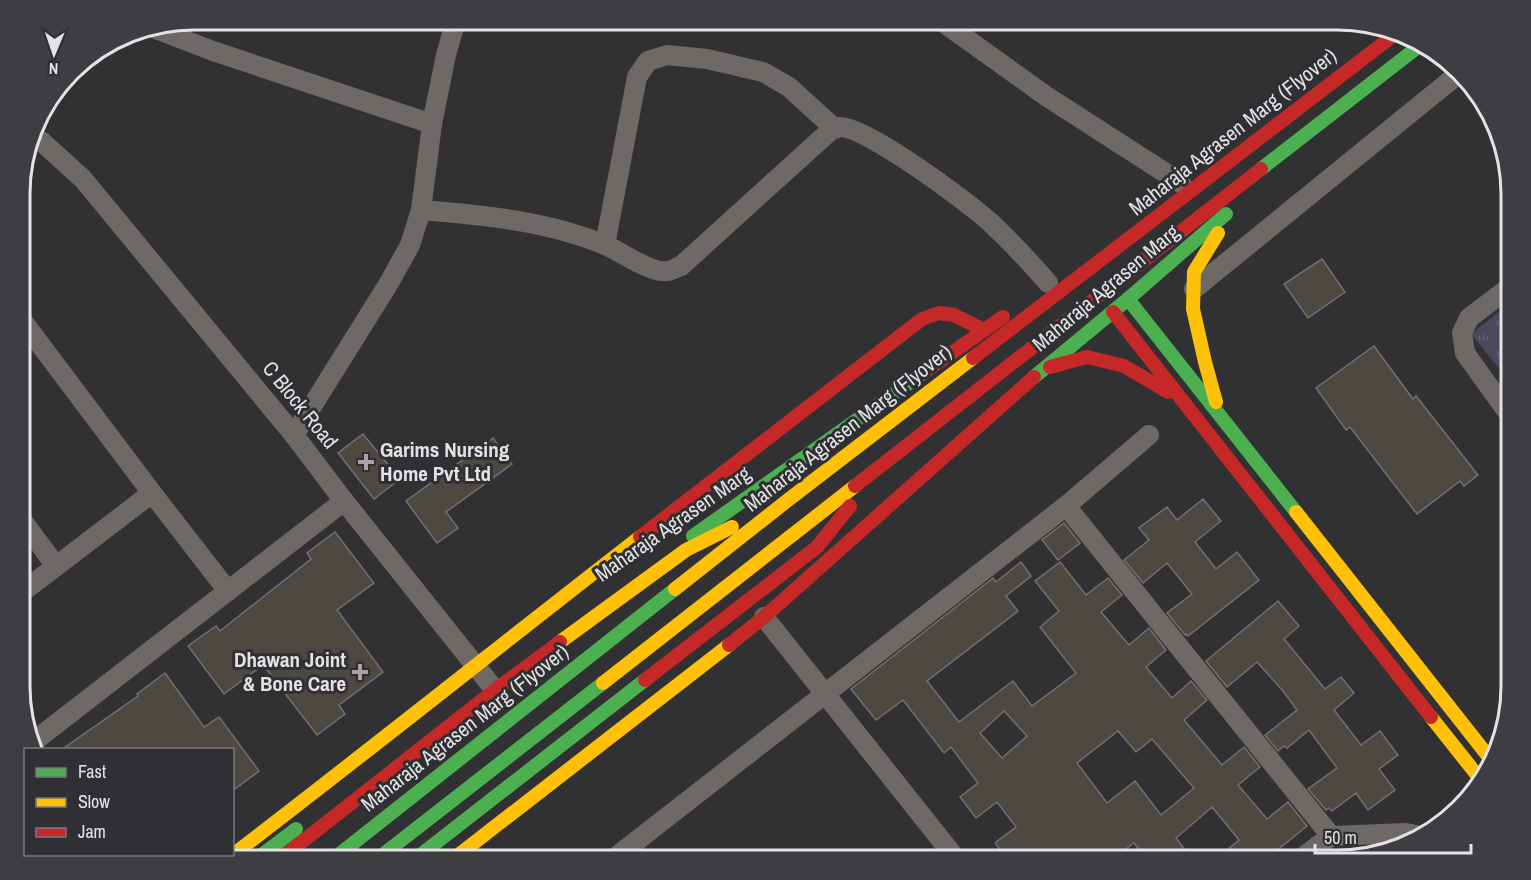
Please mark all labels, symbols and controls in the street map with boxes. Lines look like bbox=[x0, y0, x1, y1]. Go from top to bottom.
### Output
north arrow bbox=[24, 24, 84, 84]
street label: Maharaja Agrasen Marg (Flyover) bbox=[1123, 41, 1343, 222]
text: N bbox=[48, 58, 59, 80]
street label: Maharaja Agrasen Marg bbox=[1026, 217, 1186, 358]
street label: Maharaja Agrasen Marg (Flyover) bbox=[738, 337, 958, 518]
street label: C Block Road bbox=[256, 355, 345, 455]
place label: Garims Nursing Home Pvt Ltd bbox=[380, 435, 510, 488]
marker: Garims Nursing Home Pvt Ltd bbox=[357, 453, 375, 471]
street label: Maharaja Agrasen Marg bbox=[589, 459, 757, 588]
street label: Maharaja Agrasen Marg (Flyover) bbox=[355, 637, 575, 818]
place label: Dhawan Joint & Bone Care bbox=[234, 645, 346, 698]
marker: Dhawan Joint & Bone Care bbox=[351, 663, 369, 681]
legend bbox=[24, 748, 234, 856]
text: Fast bbox=[78, 759, 106, 784]
text: Slow bbox=[78, 789, 110, 814]
scale bar bbox=[1315, 817, 1471, 855]
text: Jam bbox=[78, 819, 106, 844]
text: 50 m bbox=[1324, 825, 1357, 850]

